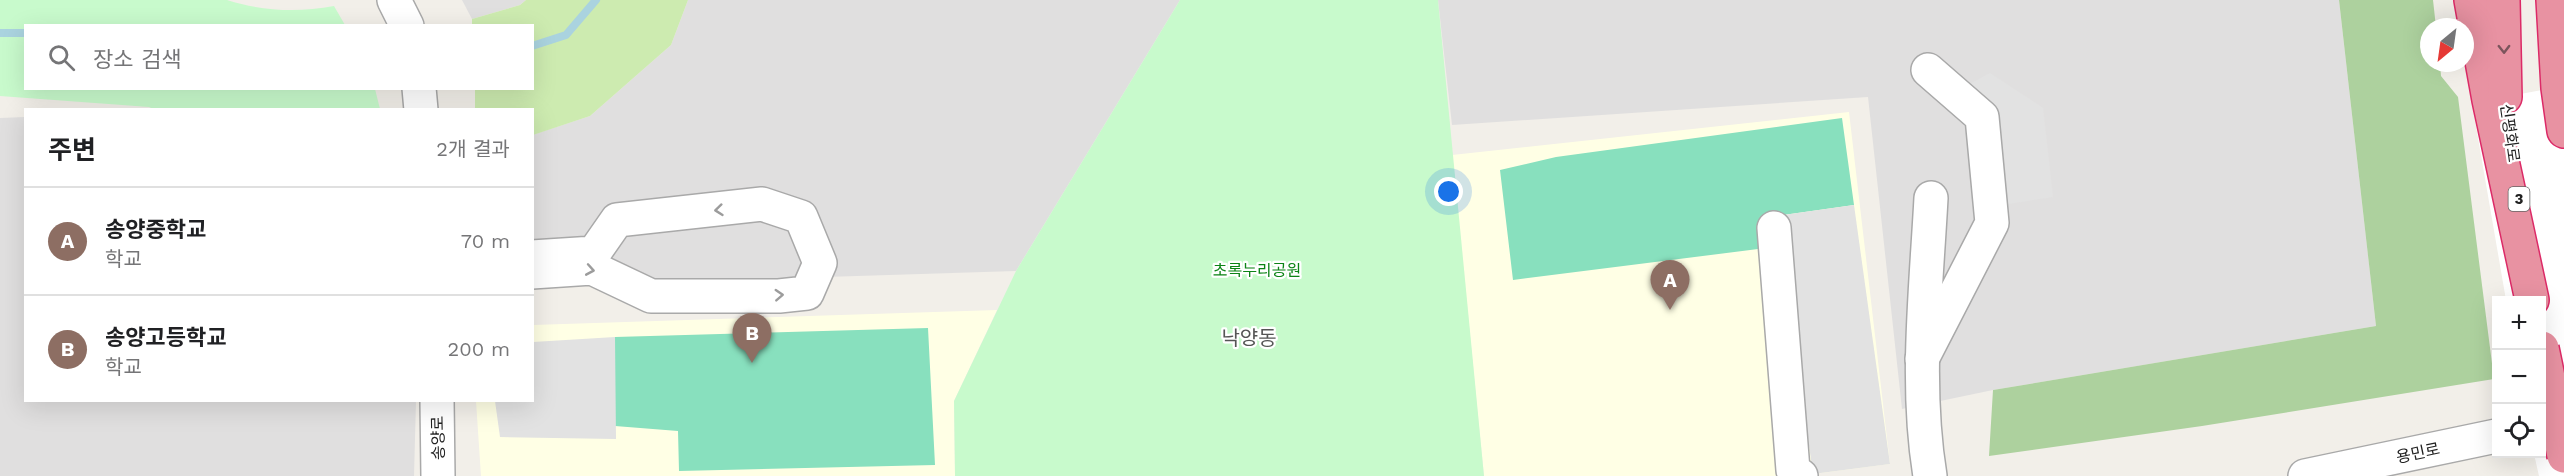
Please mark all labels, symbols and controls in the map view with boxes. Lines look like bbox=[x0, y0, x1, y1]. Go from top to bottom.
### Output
north arrow bbox=[2420, 18, 2474, 72]
search box bbox=[24, 24, 534, 90]
icon: search bbox=[45, 41, 78, 74]
one-way arrow bbox=[2497, 44, 2510, 53]
text: 장소 검색 bbox=[93, 47, 181, 72]
street label: 신평화로 bbox=[2496, 103, 2524, 164]
text: 주변 bbox=[48, 135, 96, 165]
text: 2개 결과 bbox=[436, 137, 510, 161]
your location bbox=[1434, 177, 1463, 206]
road number: 3 bbox=[2508, 187, 2530, 211]
one-way arrow bbox=[714, 203, 723, 216]
text: 송양중학교 bbox=[105, 217, 206, 242]
text: A bbox=[61, 229, 74, 253]
text: 70 m bbox=[461, 229, 510, 253]
text: 학교 bbox=[105, 247, 142, 271]
pin: A bbox=[1650, 260, 1690, 310]
park label: 초록누리공원 bbox=[1213, 261, 1301, 280]
one-way arrow bbox=[585, 263, 595, 276]
one-way arrow bbox=[775, 289, 784, 302]
map controls bbox=[2492, 296, 2546, 458]
button: + bbox=[2492, 296, 2546, 350]
pin: B bbox=[732, 314, 771, 363]
text: 송양고등학교 bbox=[105, 325, 226, 350]
district label: 낙양동 bbox=[1221, 326, 1277, 350]
text: B bbox=[61, 337, 74, 361]
text: 200 m bbox=[448, 337, 510, 361]
button: − bbox=[2492, 350, 2546, 404]
text: 학교 bbox=[105, 355, 142, 379]
button: locate bbox=[2492, 404, 2546, 458]
street label: 송양로 bbox=[428, 415, 448, 460]
street label: 용민로 bbox=[2394, 439, 2442, 467]

